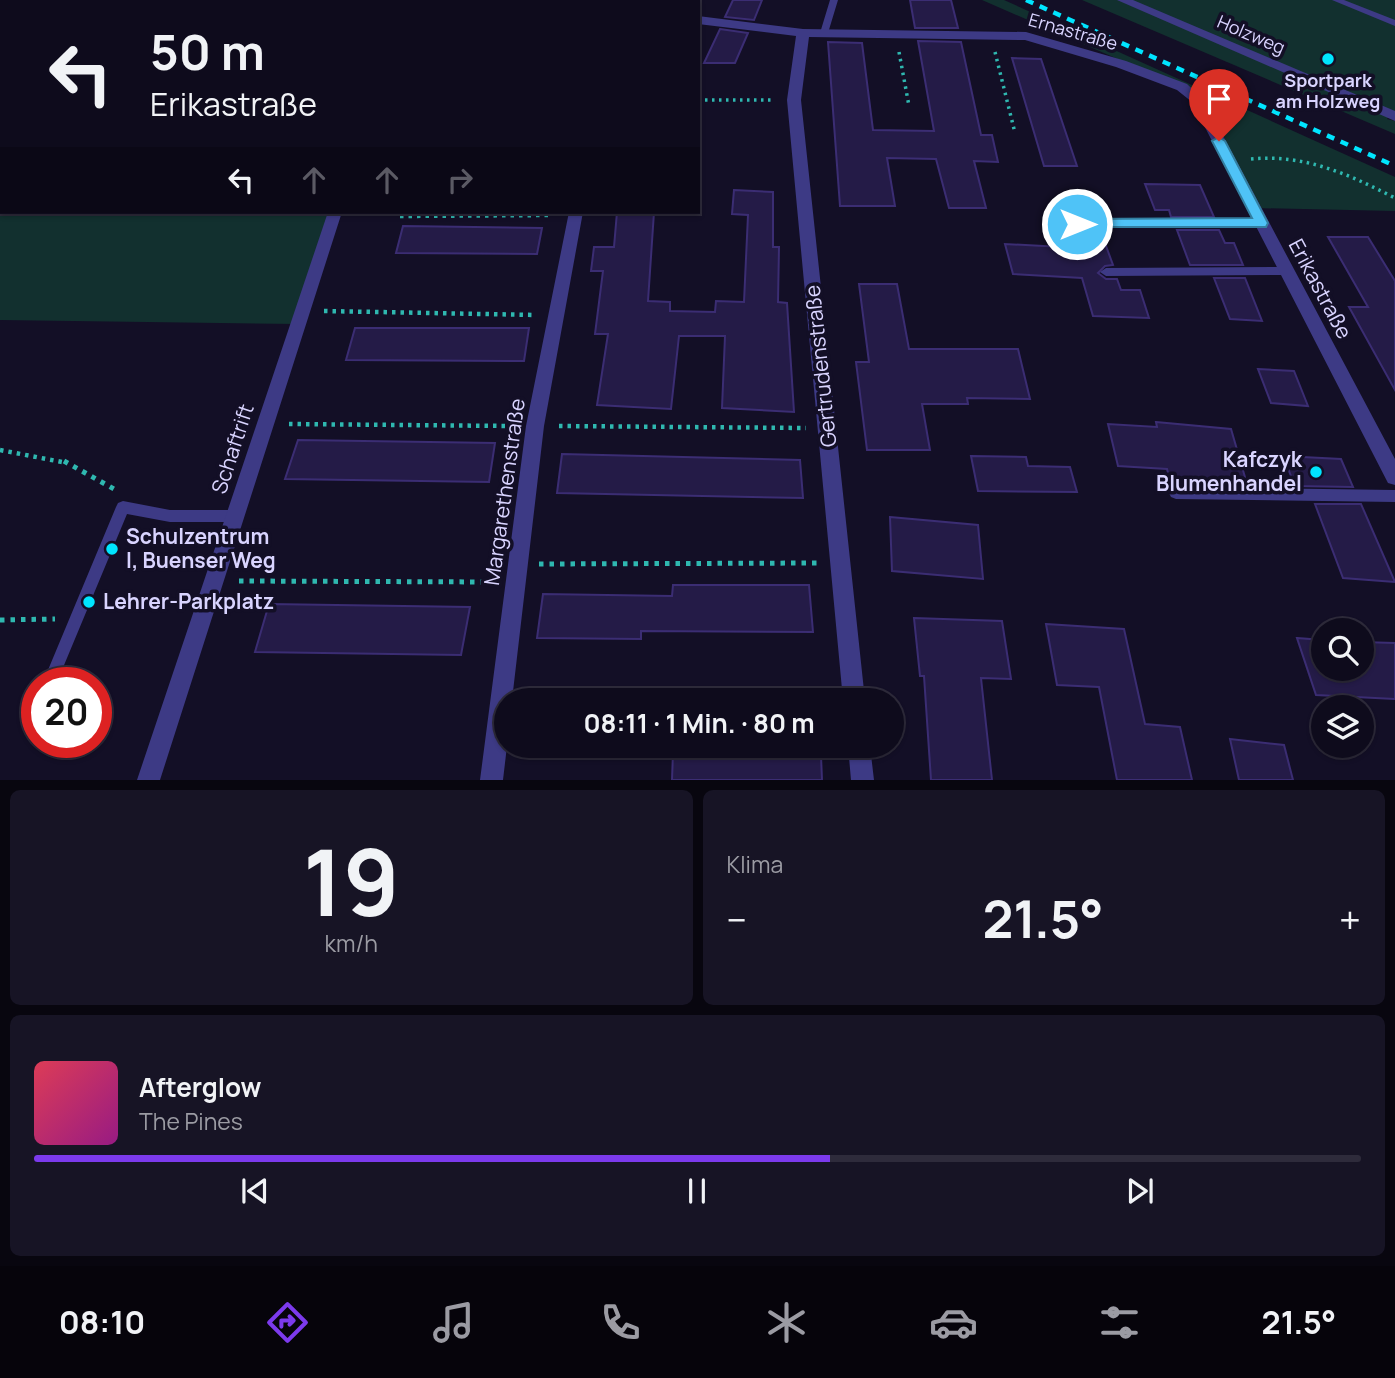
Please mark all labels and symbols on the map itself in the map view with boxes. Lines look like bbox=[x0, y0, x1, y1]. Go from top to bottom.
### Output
street label: Ernastraße bbox=[1026, 7, 1121, 55]
street label: Holzweg bbox=[1214, 9, 1289, 59]
marker: Sportpark am Holzweg bbox=[1320, 51, 1336, 67]
place label: Sportpark am Holzweg bbox=[1276, 68, 1380, 113]
pin bbox=[1189, 69, 1249, 141]
position arrow bbox=[1040, 187, 1114, 261]
street label: Erikastraße bbox=[1283, 234, 1359, 343]
street label: Gertrudenstraße bbox=[798, 284, 842, 449]
street label: Margarethenstraße bbox=[477, 397, 531, 587]
street label: Schaftrift bbox=[204, 400, 260, 497]
place label: Kafczyk Blumenhandel bbox=[1156, 445, 1303, 497]
marker: Kafczyk Blumenhandel bbox=[1308, 464, 1324, 480]
place label: Schulzentrum I, Buenser Weg bbox=[126, 522, 276, 574]
marker: Schulzentrum I, Buenser Weg bbox=[104, 541, 120, 557]
place label: Lehrer-Parkplatz bbox=[103, 587, 274, 615]
marker: Lehrer-Parkplatz bbox=[81, 594, 97, 610]
speed limit sign: 20 bbox=[21, 667, 112, 758]

